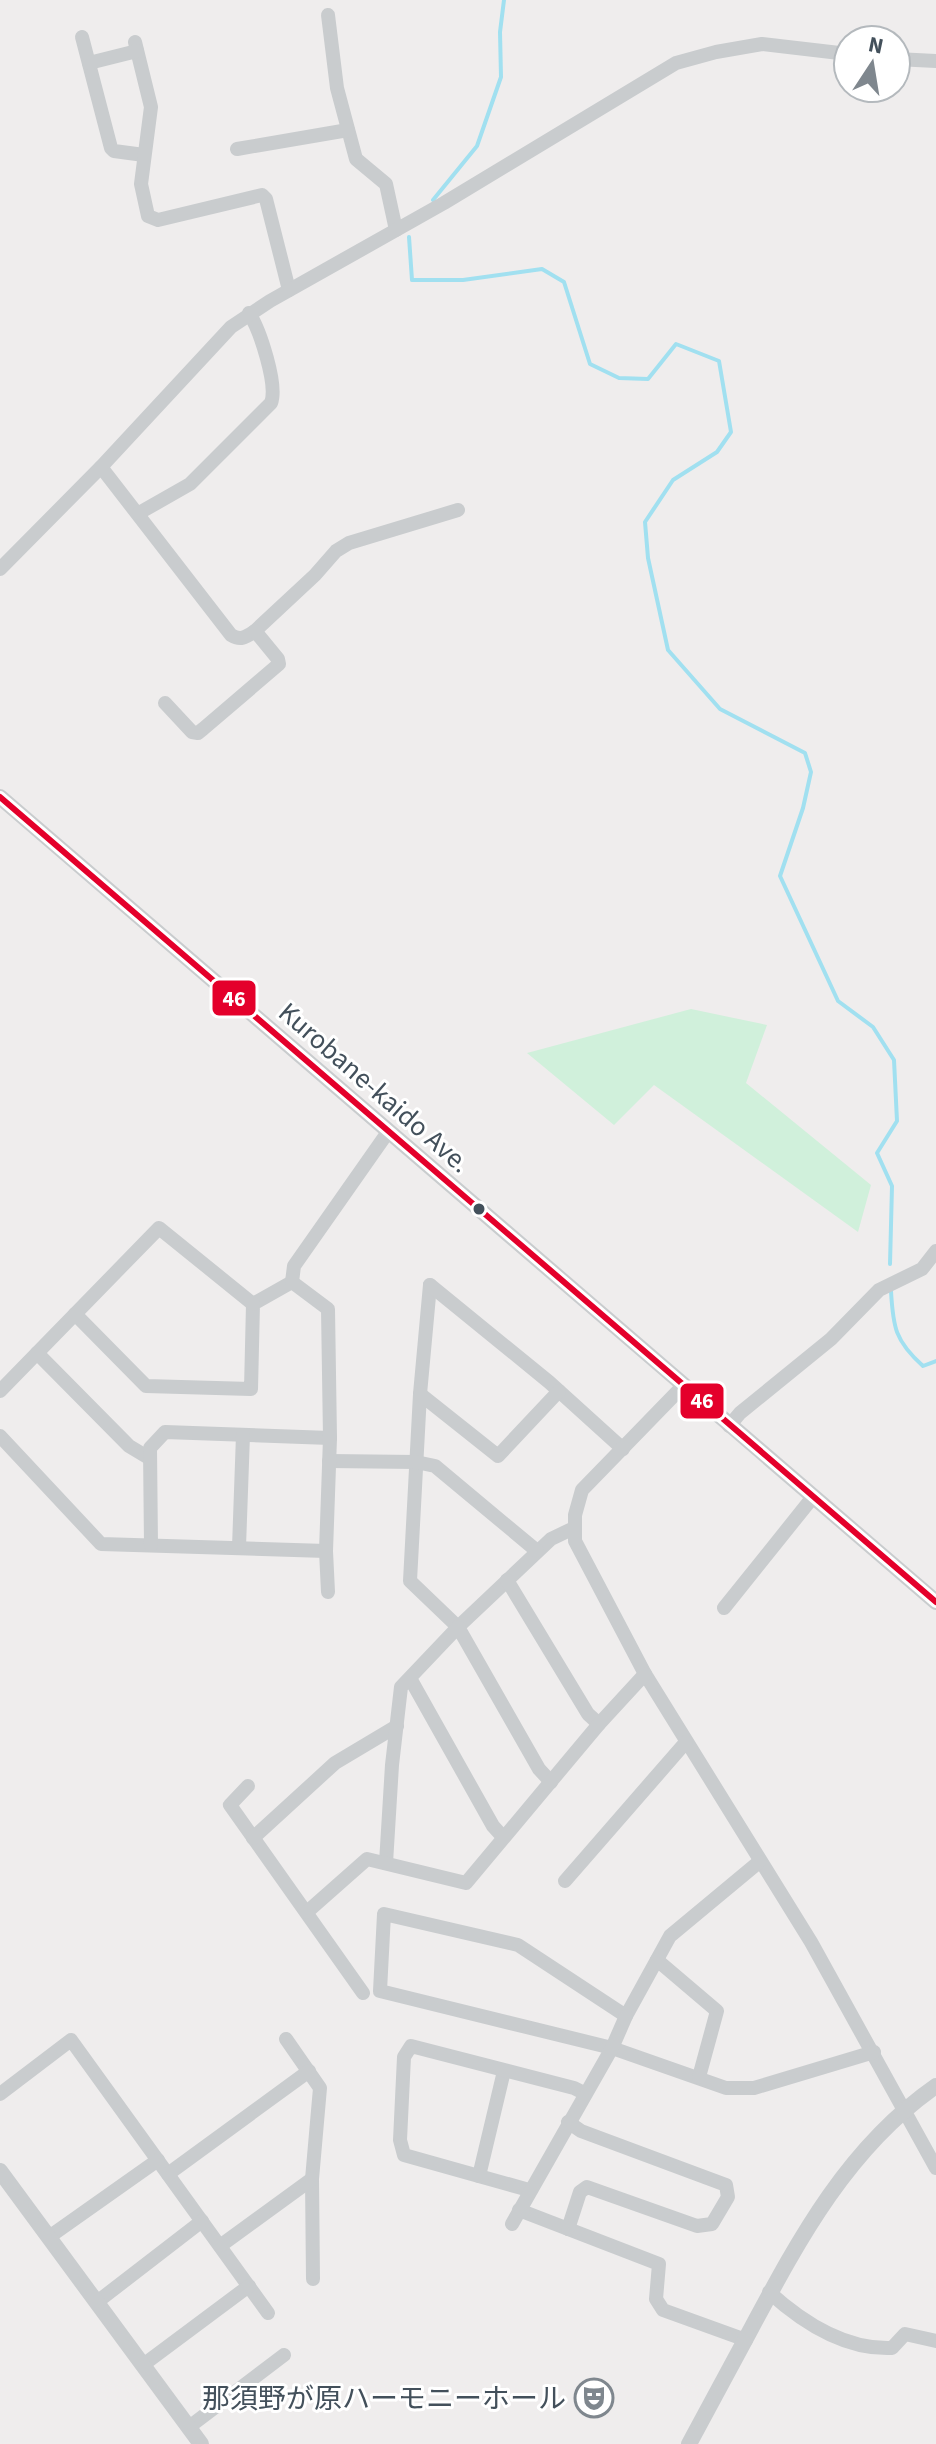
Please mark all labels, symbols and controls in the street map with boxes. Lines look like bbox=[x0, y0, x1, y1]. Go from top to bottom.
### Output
north arrow bbox=[832, 24, 912, 104]
text: N bbox=[865, 28, 886, 63]
line badge: 46 bbox=[211, 979, 257, 1017]
text: 46 bbox=[222, 983, 246, 1015]
street label: Kurobane-kaido Ave. bbox=[270, 993, 479, 1182]
unlabelled marker bbox=[471, 1201, 487, 1217]
line badge: 46 bbox=[679, 1382, 725, 1420]
text: 46 bbox=[690, 1385, 714, 1417]
theatre icon: 那須野が原ハーモニーホール bbox=[573, 2377, 615, 2419]
place label: 那須野が原ハーモニーホール bbox=[202, 2379, 566, 2419]

